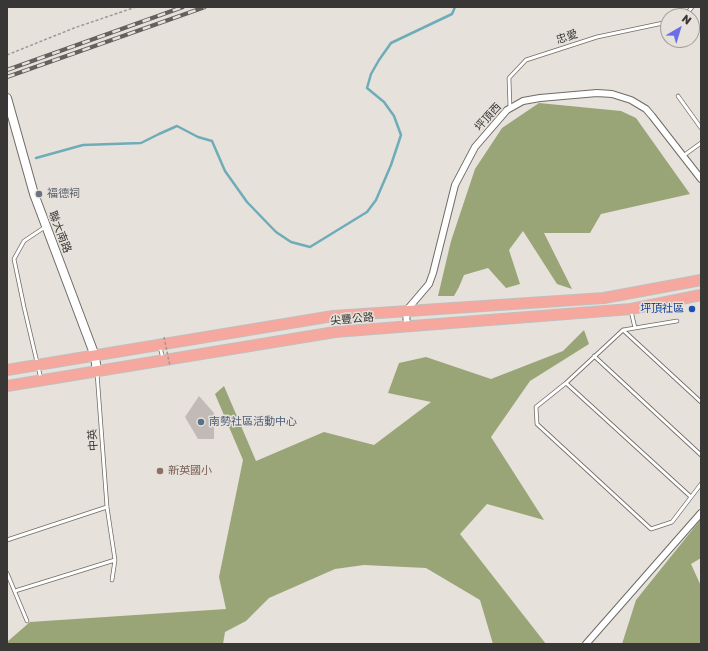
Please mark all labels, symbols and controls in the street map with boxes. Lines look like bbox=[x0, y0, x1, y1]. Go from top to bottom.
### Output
north arrow bbox=[660, 8, 700, 48]
text: N bbox=[680, 11, 694, 27]
street label: 忠愛 bbox=[554, 27, 580, 47]
street label: 坪頂西 bbox=[472, 100, 504, 134]
place label: 福德祠 bbox=[47, 187, 80, 201]
marker: 福德祠 bbox=[34, 189, 44, 199]
street label: 聯大南路 bbox=[46, 209, 74, 255]
place label: 坪頂社區 bbox=[640, 302, 684, 316]
marker: 坪頂社區 bbox=[687, 304, 697, 314]
street label: 尖豐公路 bbox=[330, 311, 374, 327]
place label: 南勢社區活動中心 bbox=[209, 415, 297, 429]
marker: 南勢社區活動中心 bbox=[196, 417, 206, 427]
street label: 中英 bbox=[86, 429, 100, 451]
place label: 新英國小 bbox=[168, 464, 212, 478]
marker: 新英國小 bbox=[155, 466, 165, 476]

